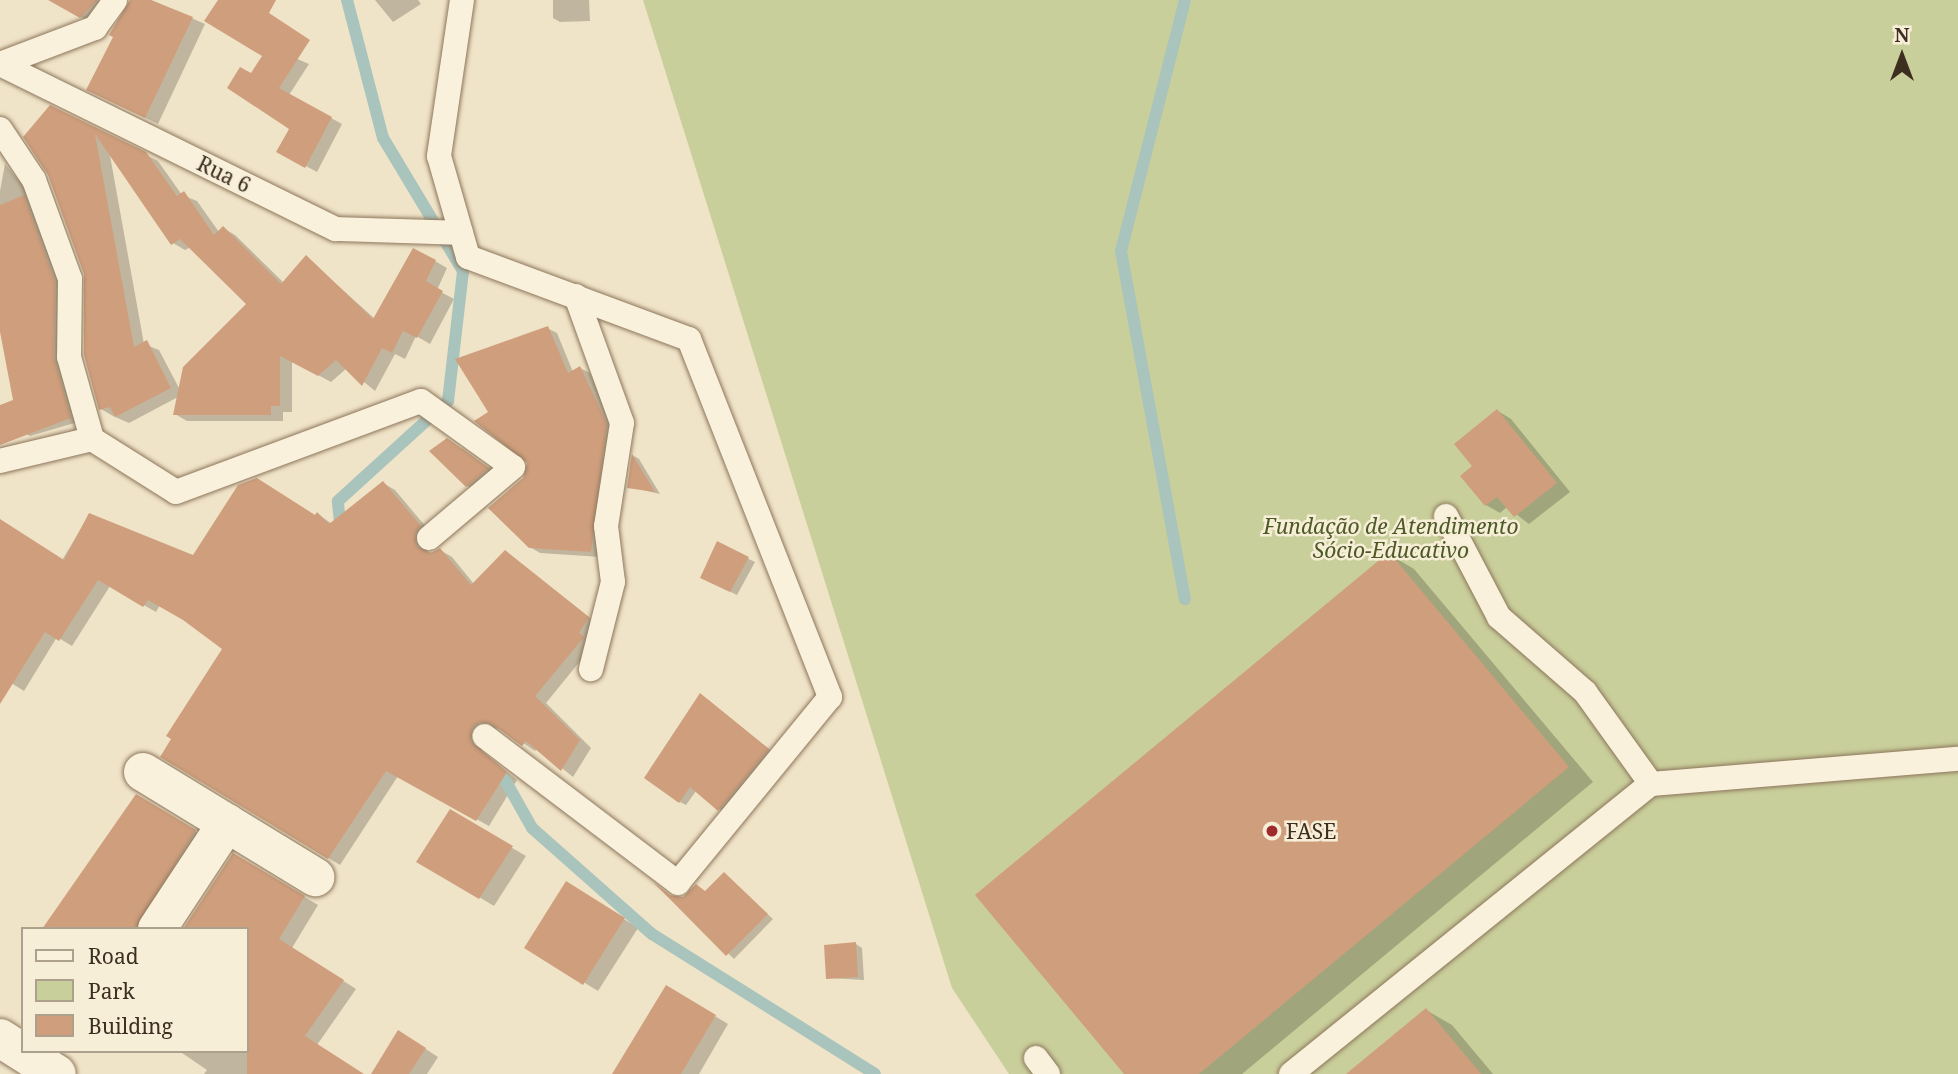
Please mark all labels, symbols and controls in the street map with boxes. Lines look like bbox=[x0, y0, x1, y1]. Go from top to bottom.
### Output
north arrow bbox=[1867, 21, 1937, 91]
text: N bbox=[1895, 22, 1909, 48]
street label: Rua 6 bbox=[193, 150, 255, 198]
park label: Fundação de Atendimento Sócio-Educativo bbox=[1263, 513, 1519, 563]
place label: FASE bbox=[1286, 818, 1336, 844]
marker: FASE bbox=[1264, 823, 1280, 839]
legend bbox=[21, 927, 248, 1053]
text: Road bbox=[88, 942, 139, 970]
text: Park bbox=[88, 977, 135, 1005]
text: Building bbox=[88, 1012, 173, 1040]

